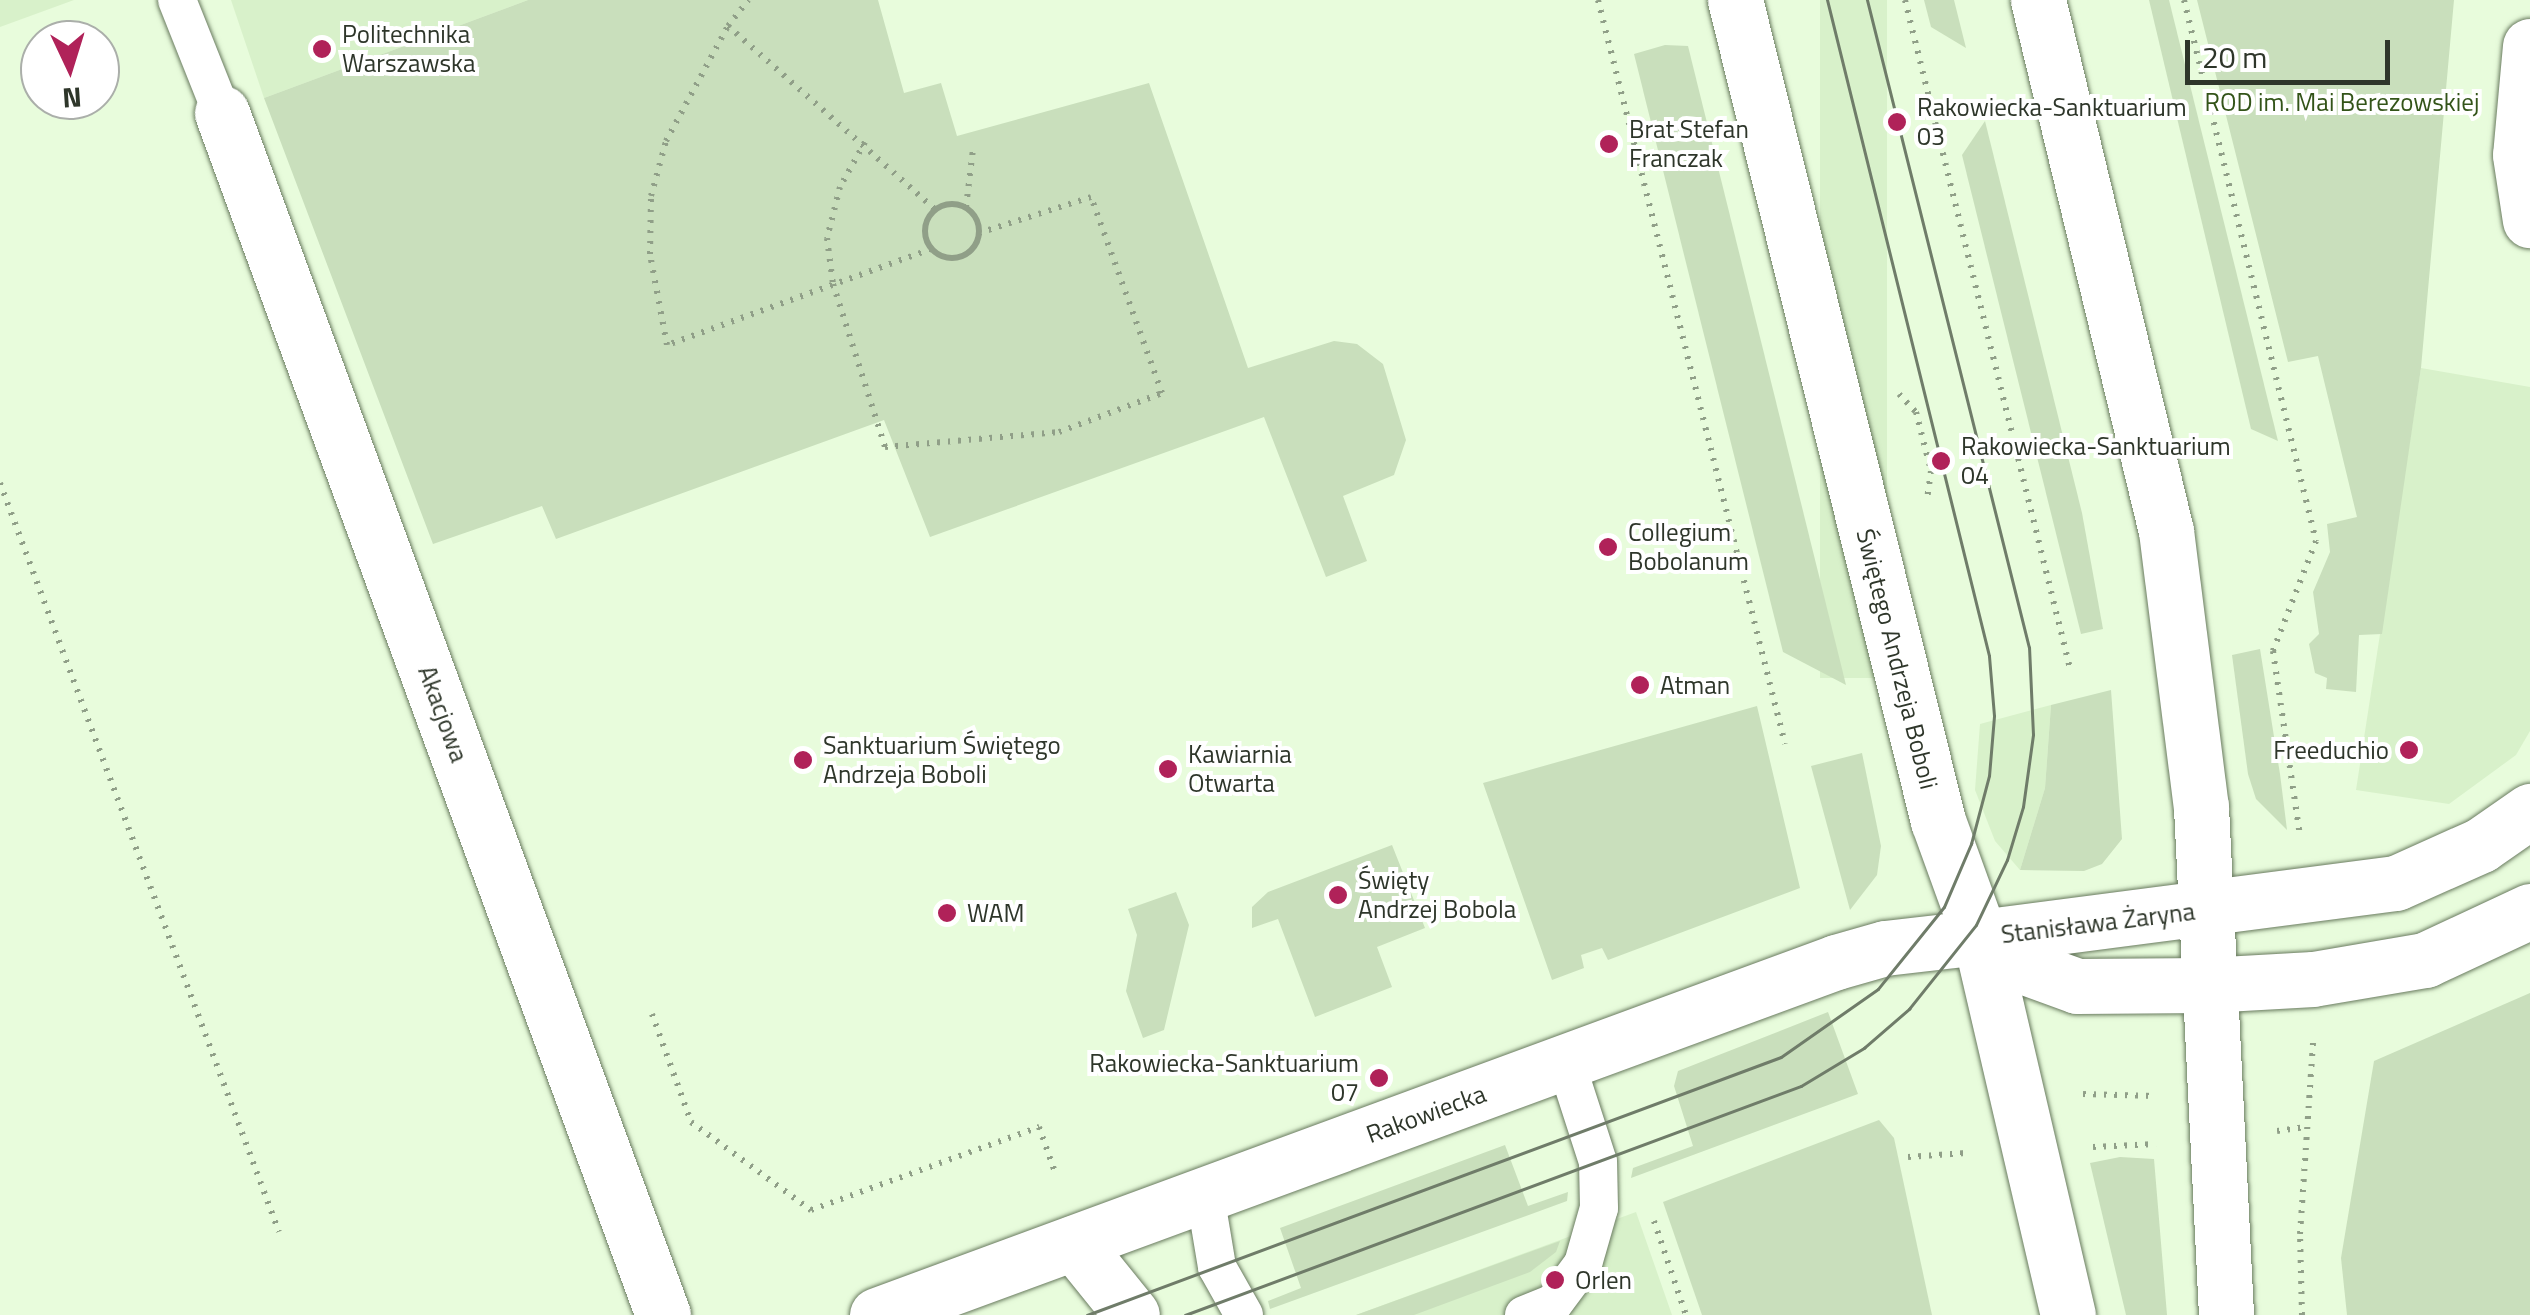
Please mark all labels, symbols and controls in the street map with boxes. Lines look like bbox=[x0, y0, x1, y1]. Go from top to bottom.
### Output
north arrow bbox=[20, 20, 120, 120]
place label: Politechnika Warszawska bbox=[342, 20, 475, 79]
scale bar bbox=[2190, 20, 2395, 82]
text: 20 m bbox=[2202, 34, 2267, 80]
marker: Politechnika Warszawska bbox=[311, 38, 333, 60]
text: N bbox=[61, 76, 83, 121]
park label: ROD im. Mai Berezowskiej bbox=[2205, 87, 2479, 117]
place label: Rakowiecka-Sanktuarium 03 bbox=[1917, 93, 2187, 152]
marker: Rakowiecka-Sanktuarium 03 bbox=[1886, 111, 1908, 133]
place label: Brat Stefan Franczak bbox=[1629, 115, 1749, 174]
marker: Brat Stefan Franczak bbox=[1598, 133, 1620, 155]
place label: Rakowiecka-Sanktuarium 04 bbox=[1961, 432, 2231, 491]
marker: Rakowiecka-Sanktuarium 04 bbox=[1930, 450, 1952, 472]
place label: Collegium Bobolanum bbox=[1628, 518, 1749, 577]
street label: Świętego Andrzeja Boboli bbox=[1850, 526, 1944, 792]
marker: Collegium Bobolanum bbox=[1597, 536, 1619, 558]
street label: Akacjowa bbox=[412, 662, 474, 766]
place label: Atman bbox=[1660, 670, 1730, 700]
marker: Atman bbox=[1629, 674, 1651, 696]
place label: Sanktuarium Świętego Andrzeja Boboli bbox=[823, 731, 1061, 790]
place label: Freeduchio bbox=[2273, 735, 2389, 765]
marker: Freeduchio bbox=[2398, 739, 2420, 761]
place label: Kawiarnia Otwarta bbox=[1188, 740, 1292, 799]
marker: Sanktuarium Świętego Andrzeja Boboli bbox=[792, 749, 814, 771]
marker: Kawiarnia Otwarta bbox=[1157, 758, 1179, 780]
place label: Święty Andrzej Bobola bbox=[1358, 866, 1516, 925]
marker: Święty Andrzej Bobola bbox=[1327, 884, 1349, 906]
street label: Stanisława Żaryna bbox=[1999, 896, 2197, 950]
place label: WAM bbox=[967, 898, 1024, 928]
marker: WAM bbox=[936, 902, 958, 924]
place label: Rakowiecka-Sanktuarium 07 bbox=[1089, 1049, 1359, 1108]
marker: Rakowiecka-Sanktuarium 07 bbox=[1368, 1067, 1390, 1089]
street label: Rakowiecka bbox=[1362, 1079, 1490, 1149]
place label: Orlen bbox=[1575, 1265, 1632, 1295]
marker: Orlen bbox=[1544, 1269, 1566, 1291]

